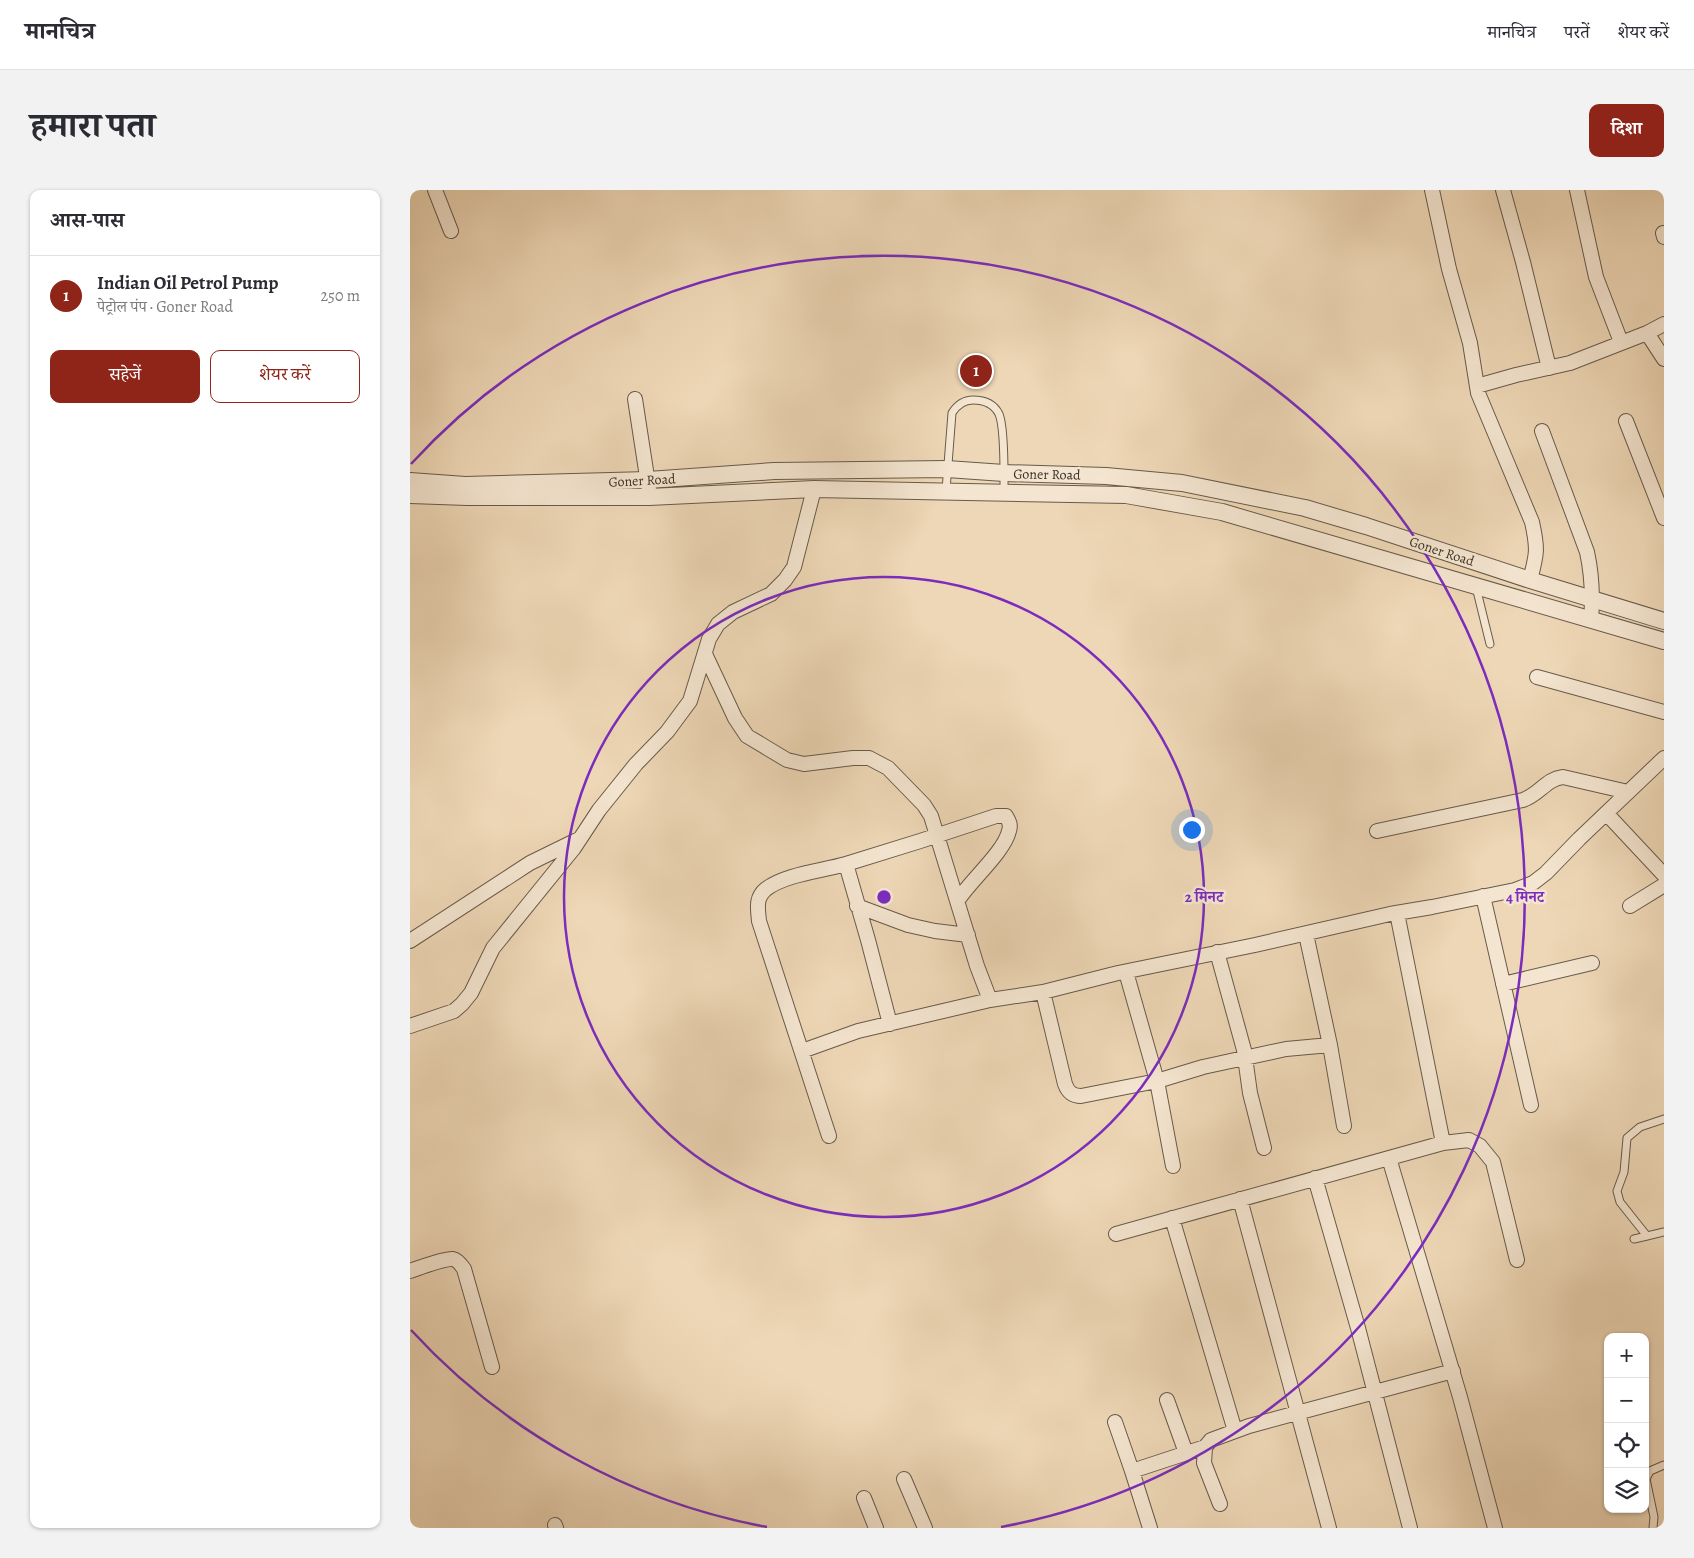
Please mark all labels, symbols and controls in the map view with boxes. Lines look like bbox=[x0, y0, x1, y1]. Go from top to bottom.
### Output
text: मानचित्र bbox=[25, 15, 95, 47]
text: मानचित्र bbox=[1487, 20, 1536, 44]
text: परतें bbox=[1564, 20, 1590, 44]
text: शेयर करें bbox=[1618, 20, 1669, 44]
text: हमारा पता bbox=[30, 101, 155, 149]
button: दिशा bbox=[1589, 104, 1664, 157]
text: आस-पास bbox=[50, 206, 124, 234]
text: Indian Oil Petrol Pump bbox=[97, 270, 279, 296]
text: 1 bbox=[63, 285, 69, 307]
text: 250 m bbox=[321, 285, 360, 307]
text: पेट्रोल पंप · Goner Road bbox=[97, 296, 233, 318]
button: सहेजें bbox=[50, 350, 200, 403]
button: शेयर करें bbox=[210, 350, 360, 403]
pin: 1 bbox=[960, 352, 992, 390]
street label: Goner Road bbox=[1013, 464, 1081, 485]
street label: Goner Road bbox=[608, 469, 677, 492]
street label: Goner Road bbox=[1407, 532, 1477, 571]
your location bbox=[1179, 817, 1205, 843]
text: 2 मिनट bbox=[1185, 887, 1225, 907]
text: 4 मिनट bbox=[1506, 887, 1546, 907]
centre of rings bbox=[875, 888, 893, 906]
map controls bbox=[1604, 1333, 1649, 1513]
button: + bbox=[1604, 1333, 1649, 1378]
button: − bbox=[1604, 1378, 1649, 1423]
button: locate bbox=[1604, 1423, 1649, 1468]
button: layers bbox=[1604, 1468, 1649, 1513]

